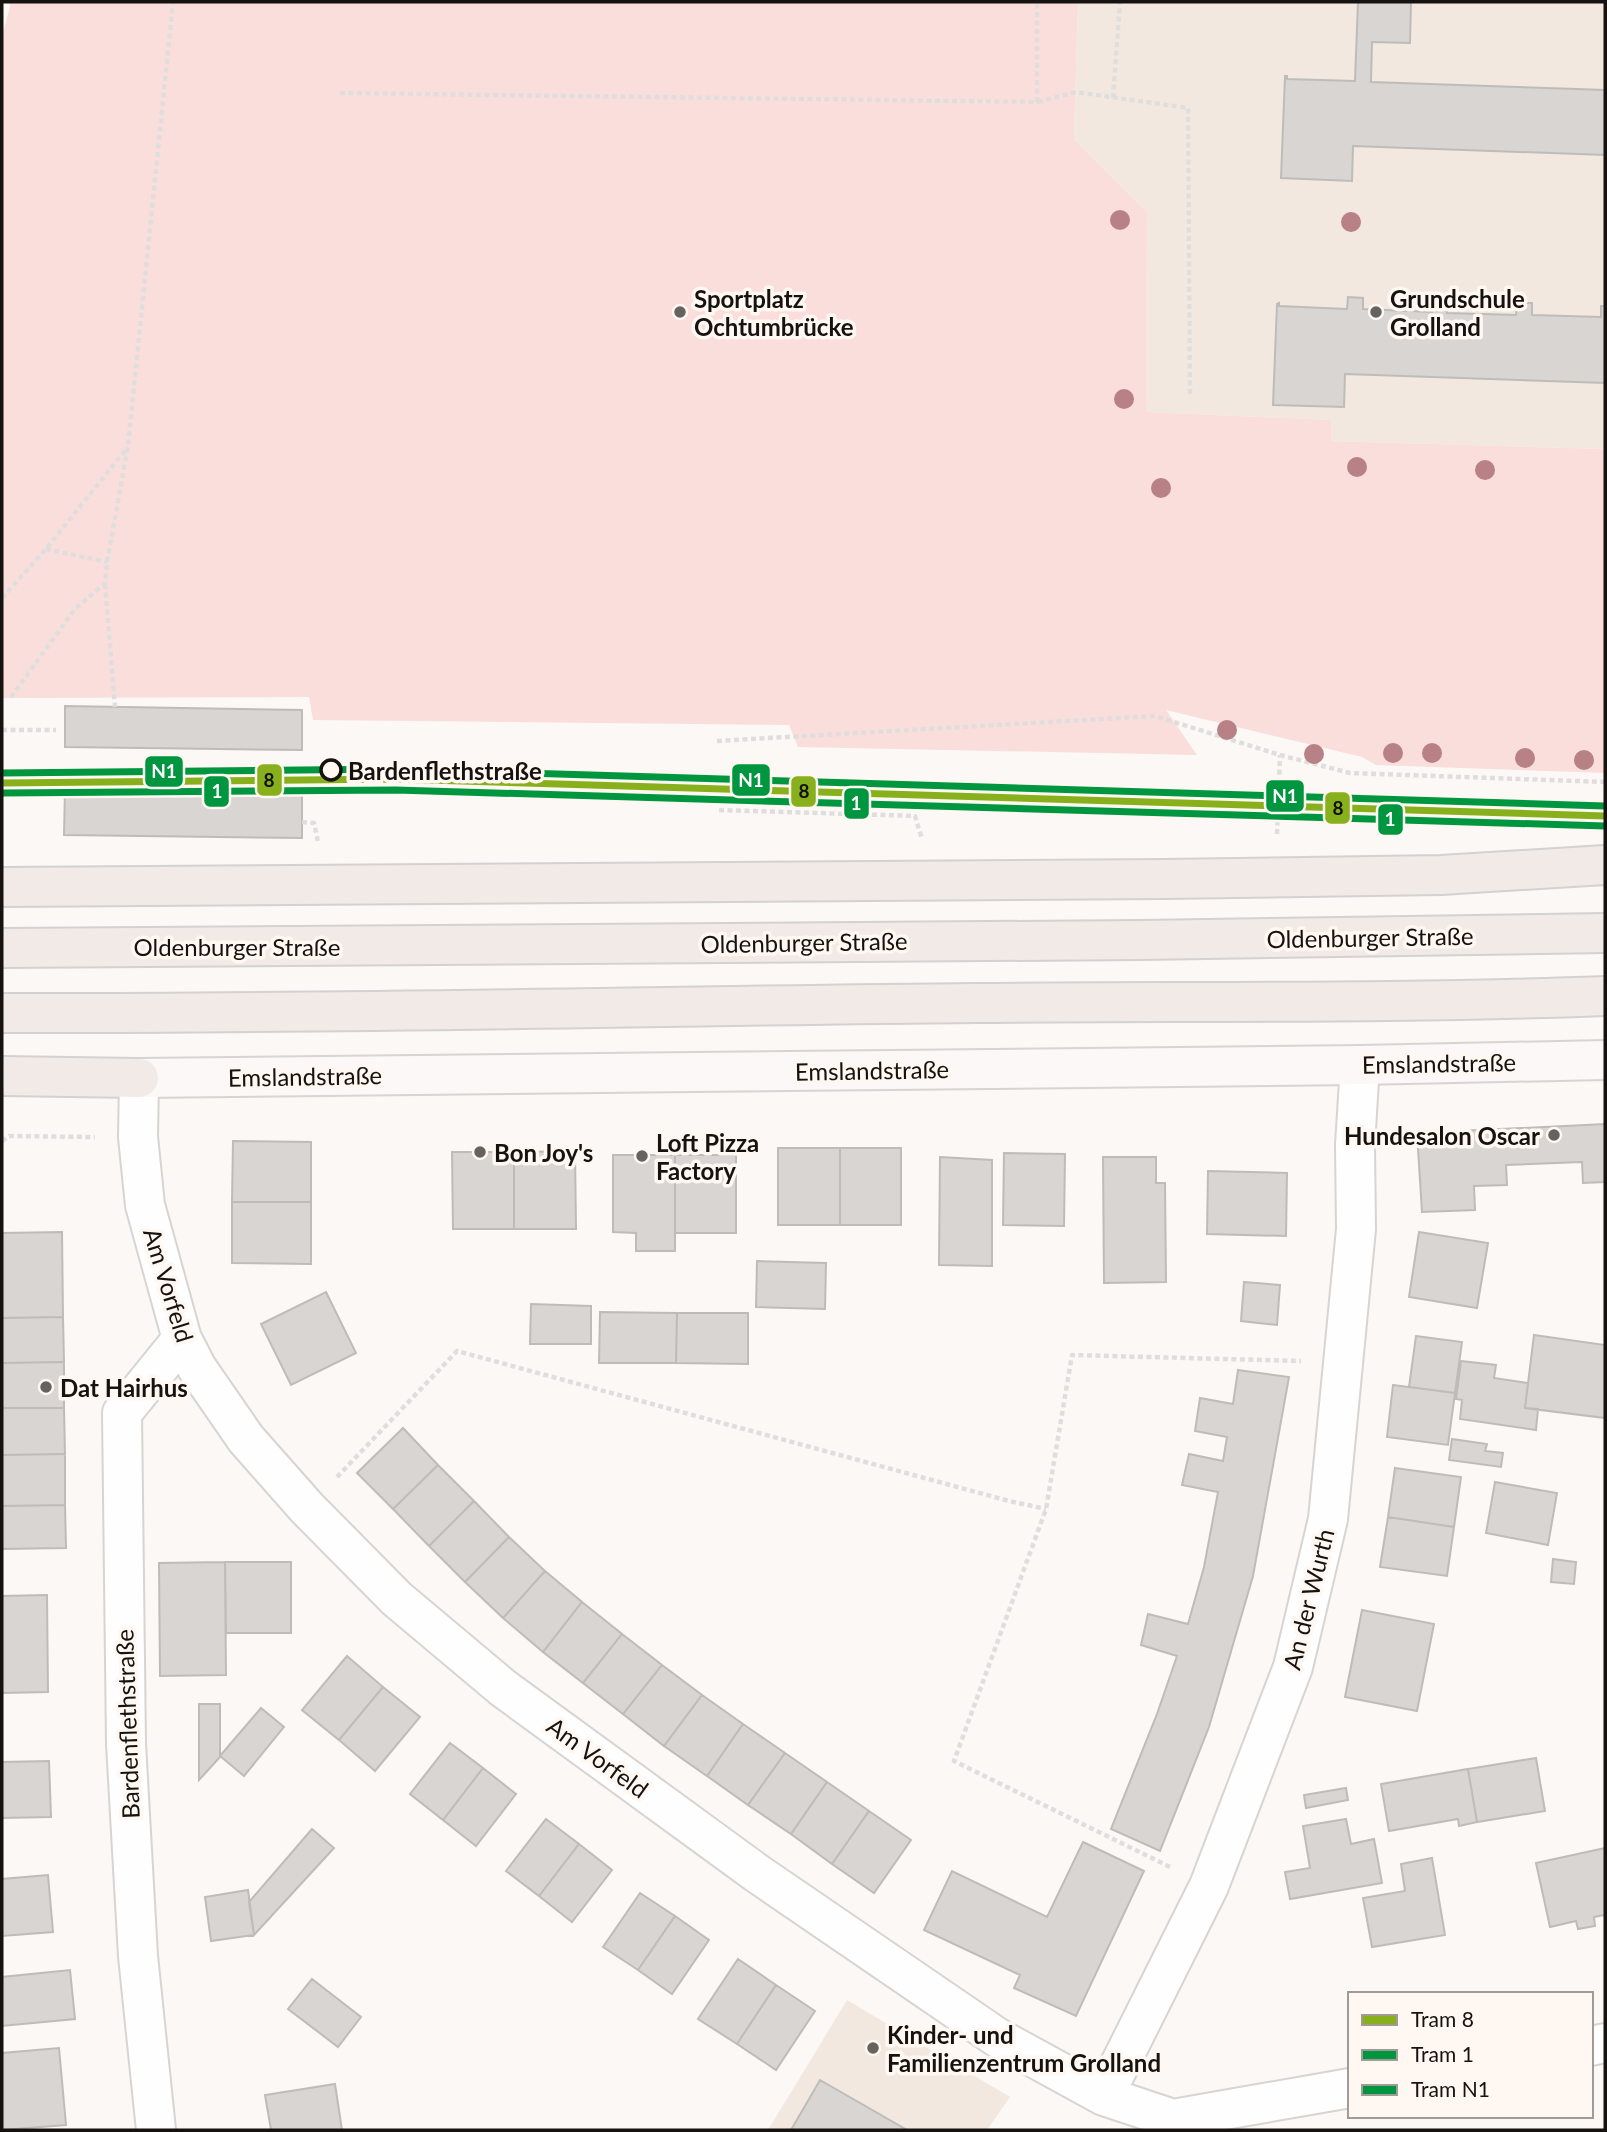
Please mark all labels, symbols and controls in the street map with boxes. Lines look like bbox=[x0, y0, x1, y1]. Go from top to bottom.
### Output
place label: Sportplatz Ochtumbrücke bbox=[694, 284, 854, 341]
place label: Grundschule Grolland bbox=[1390, 284, 1525, 341]
marker: Sportplatz Ochtumbrücke bbox=[672, 304, 688, 320]
marker: Grundschule Grolland bbox=[1368, 304, 1384, 320]
line badge: N1 bbox=[144, 755, 184, 788]
place label: Bardenflethstraße bbox=[348, 756, 542, 785]
text: N1 bbox=[151, 759, 177, 782]
marker: Bardenflethstraße bbox=[320, 759, 342, 781]
line badge: 8 bbox=[256, 763, 283, 797]
line badge: N1 bbox=[731, 763, 771, 797]
text: 8 bbox=[263, 768, 275, 791]
text: N1 bbox=[738, 768, 764, 791]
line badge: 1 bbox=[203, 775, 230, 808]
line badge: 8 bbox=[790, 775, 817, 808]
text: 1 bbox=[211, 779, 223, 802]
text: 8 bbox=[798, 779, 810, 802]
line badge: N1 bbox=[1265, 779, 1305, 813]
text: N1 bbox=[1272, 784, 1298, 807]
line badge: 1 bbox=[843, 787, 870, 820]
text: 1 bbox=[850, 791, 862, 814]
line badge: 8 bbox=[1324, 791, 1351, 825]
text: 8 bbox=[1332, 796, 1344, 819]
line badge: 1 bbox=[1377, 803, 1404, 836]
text: 1 bbox=[1384, 807, 1396, 830]
street label: Oldenburger Straße bbox=[1266, 921, 1474, 953]
street label: Oldenburger Straße bbox=[700, 926, 908, 958]
street label: Oldenburger Straße bbox=[134, 932, 340, 961]
street label: Emslandstraße bbox=[1362, 1047, 1516, 1079]
street label: Emslandstraße bbox=[795, 1054, 949, 1086]
street label: Emslandstraße bbox=[228, 1060, 382, 1092]
place label: Hundesalon Oscar bbox=[1344, 1121, 1540, 1150]
marker: Hundesalon Oscar bbox=[1546, 1127, 1562, 1143]
place label: Loft Pizza Factory bbox=[656, 1128, 759, 1185]
place label: Bon Joy's bbox=[494, 1138, 593, 1167]
marker: Bon Joy's bbox=[472, 1144, 488, 1160]
marker: Loft Pizza Factory bbox=[634, 1148, 650, 1164]
street label: Am Vorfeld bbox=[138, 1224, 200, 1346]
place label: Dat Hairhus bbox=[60, 1373, 188, 1402]
marker: Dat Hairhus bbox=[38, 1379, 54, 1395]
street label: An der Wurth bbox=[1277, 1526, 1339, 1672]
street label: Bardenflethstraße bbox=[109, 1629, 145, 1819]
street label: Am Vorfeld bbox=[542, 1711, 654, 1803]
legend bbox=[1348, 1992, 1593, 2118]
text: Tram 8 bbox=[1411, 2006, 1474, 2031]
place label: Kinder- und Familienzentrum Grolland bbox=[887, 2020, 1161, 2077]
marker: Kinder- und Familienzentrum Grolland bbox=[865, 2040, 881, 2056]
text: Tram 1 bbox=[1411, 2041, 1474, 2066]
text: Tram N1 bbox=[1411, 2076, 1490, 2101]

